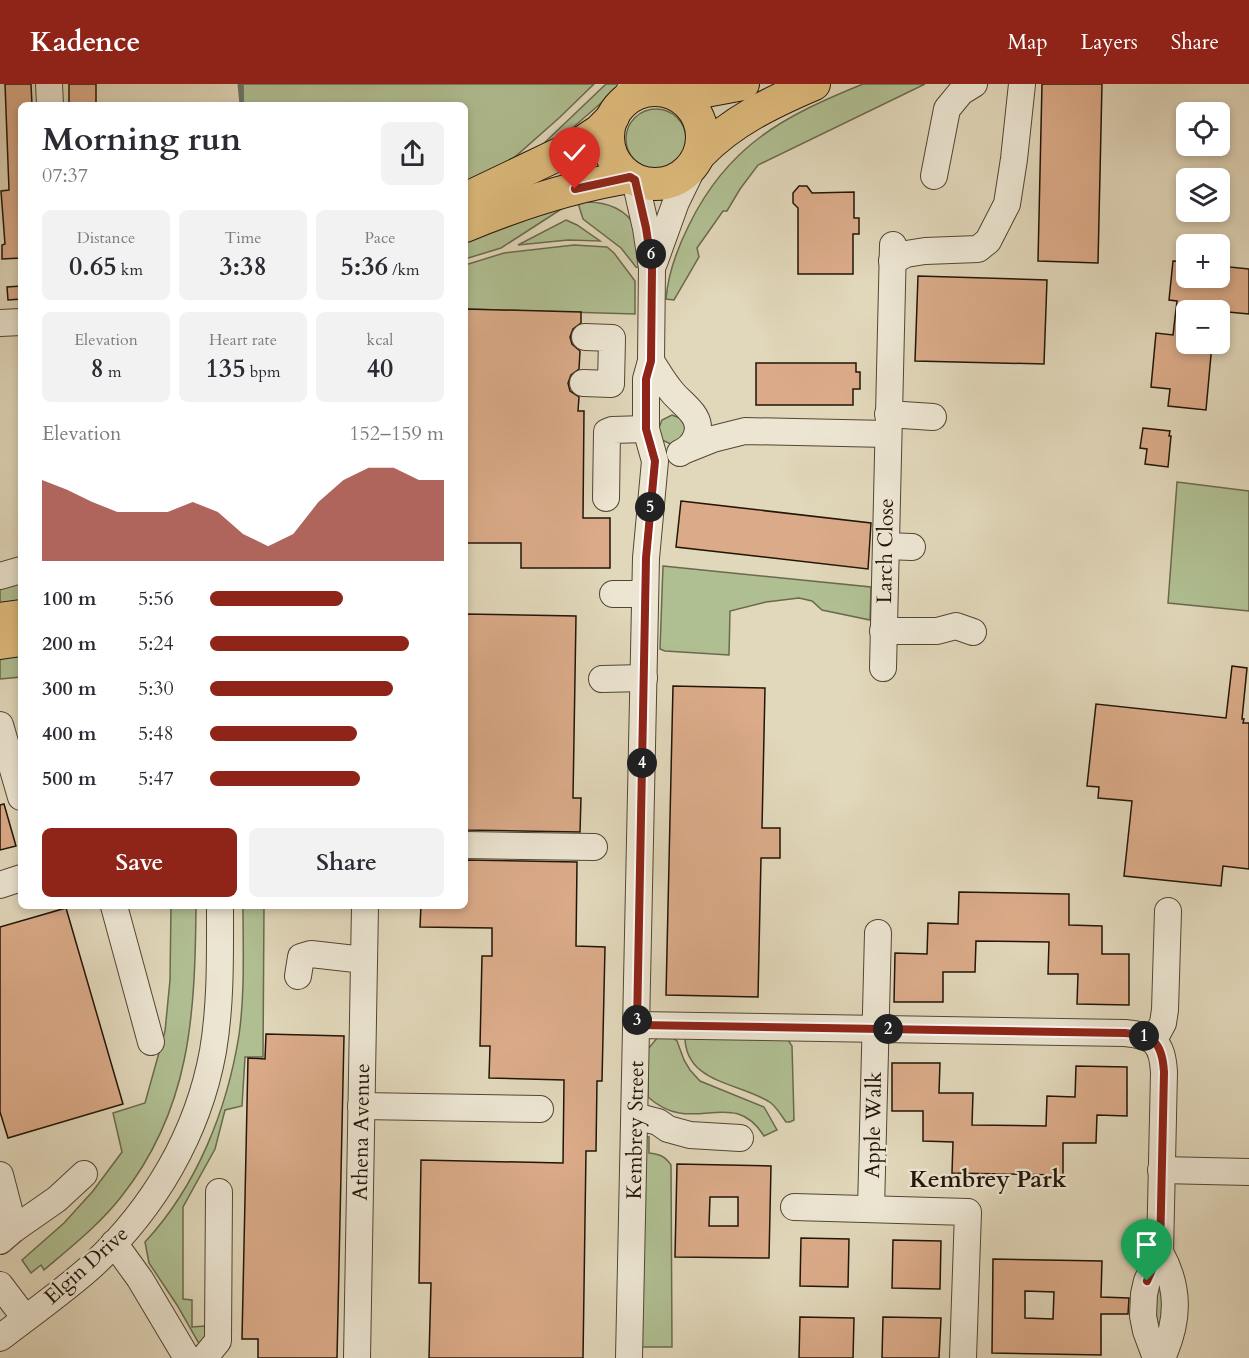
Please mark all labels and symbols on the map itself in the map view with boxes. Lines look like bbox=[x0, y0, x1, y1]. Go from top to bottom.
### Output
pin bbox=[549, 127, 600, 189]
pin: 6 bbox=[636, 239, 666, 269]
pin: 5 bbox=[635, 492, 665, 522]
street label: Larch Close bbox=[870, 498, 901, 604]
pin: 4 bbox=[627, 748, 657, 778]
pin: 3 bbox=[622, 1005, 652, 1035]
pin: 2 bbox=[873, 1014, 903, 1044]
pin: 1 bbox=[1129, 1021, 1159, 1051]
street label: Kembrey Street bbox=[620, 1060, 651, 1200]
street label: Athena Avenue bbox=[346, 1063, 377, 1201]
street label: Apple Walk bbox=[858, 1071, 889, 1179]
district label: Kembrey Park bbox=[909, 1163, 1067, 1196]
pin bbox=[1121, 1219, 1172, 1281]
street label: Elgin Drive bbox=[38, 1220, 135, 1311]

